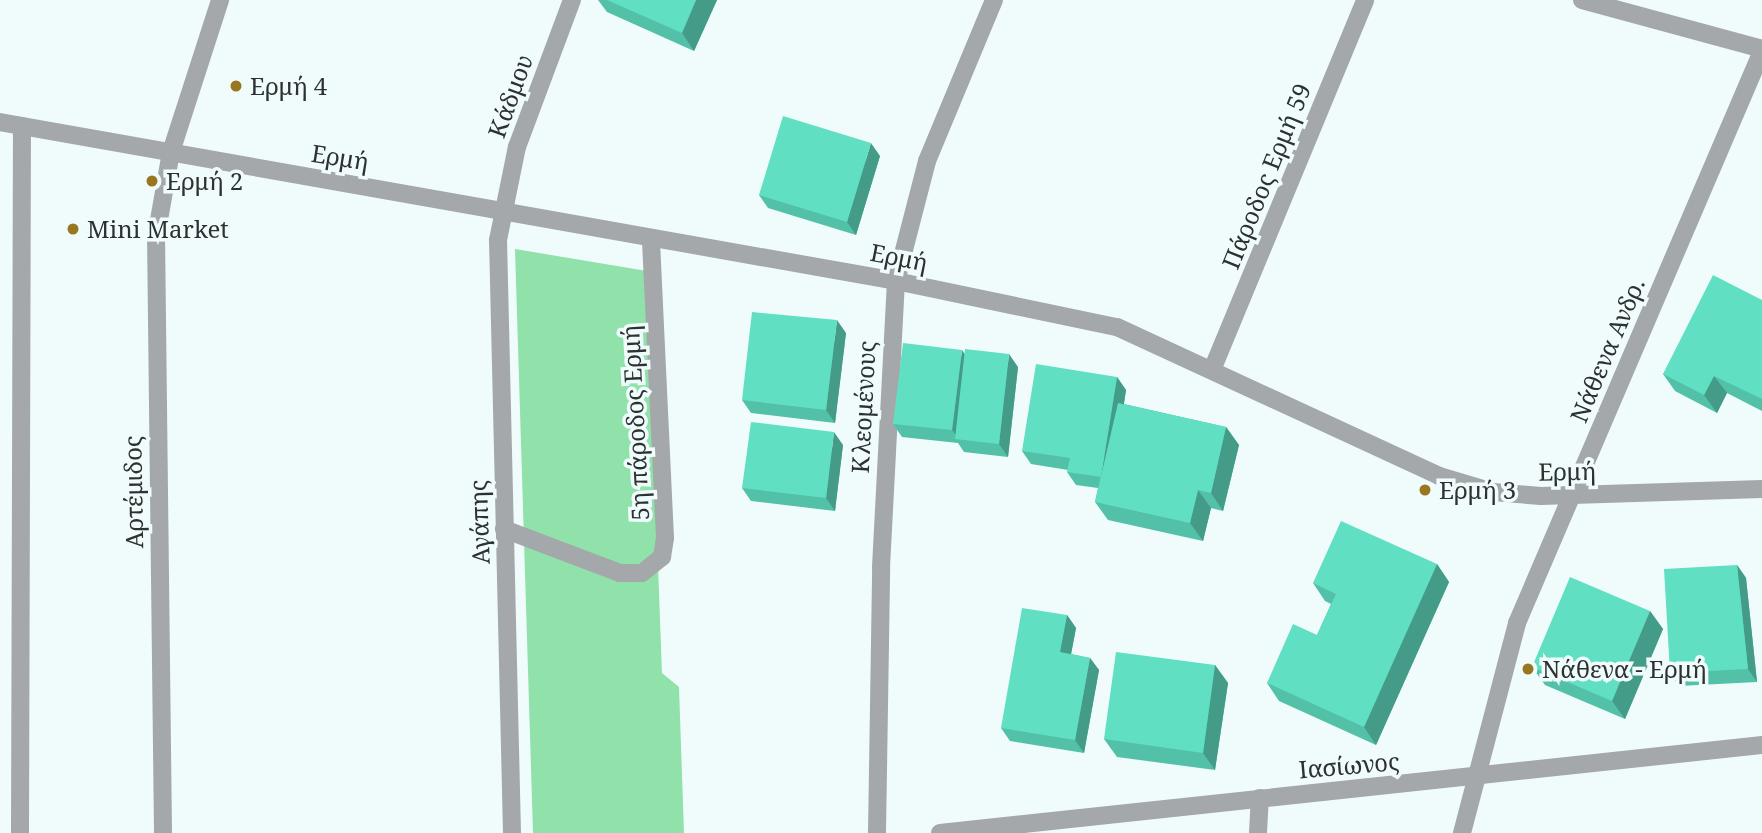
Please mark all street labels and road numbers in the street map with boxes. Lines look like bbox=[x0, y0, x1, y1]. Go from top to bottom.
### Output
street label: Κάδμου bbox=[482, 50, 538, 142]
street label: Πάροδος Ερμή 59 bbox=[1216, 79, 1316, 273]
street label: Ερμή bbox=[309, 138, 371, 176]
street label: Ερμή bbox=[868, 237, 930, 277]
street label: Νάθενα Ανδρ. bbox=[1564, 274, 1650, 426]
street label: 5η πάροδος Ερμή bbox=[616, 325, 654, 521]
street label: Κλεομένους bbox=[845, 340, 881, 474]
street label: Αρτέμιδος bbox=[118, 435, 148, 549]
street label: Ερμή bbox=[1538, 456, 1596, 486]
street label: Αγάπης bbox=[463, 479, 495, 565]
street label: Ιασίωνος bbox=[1297, 746, 1401, 784]

